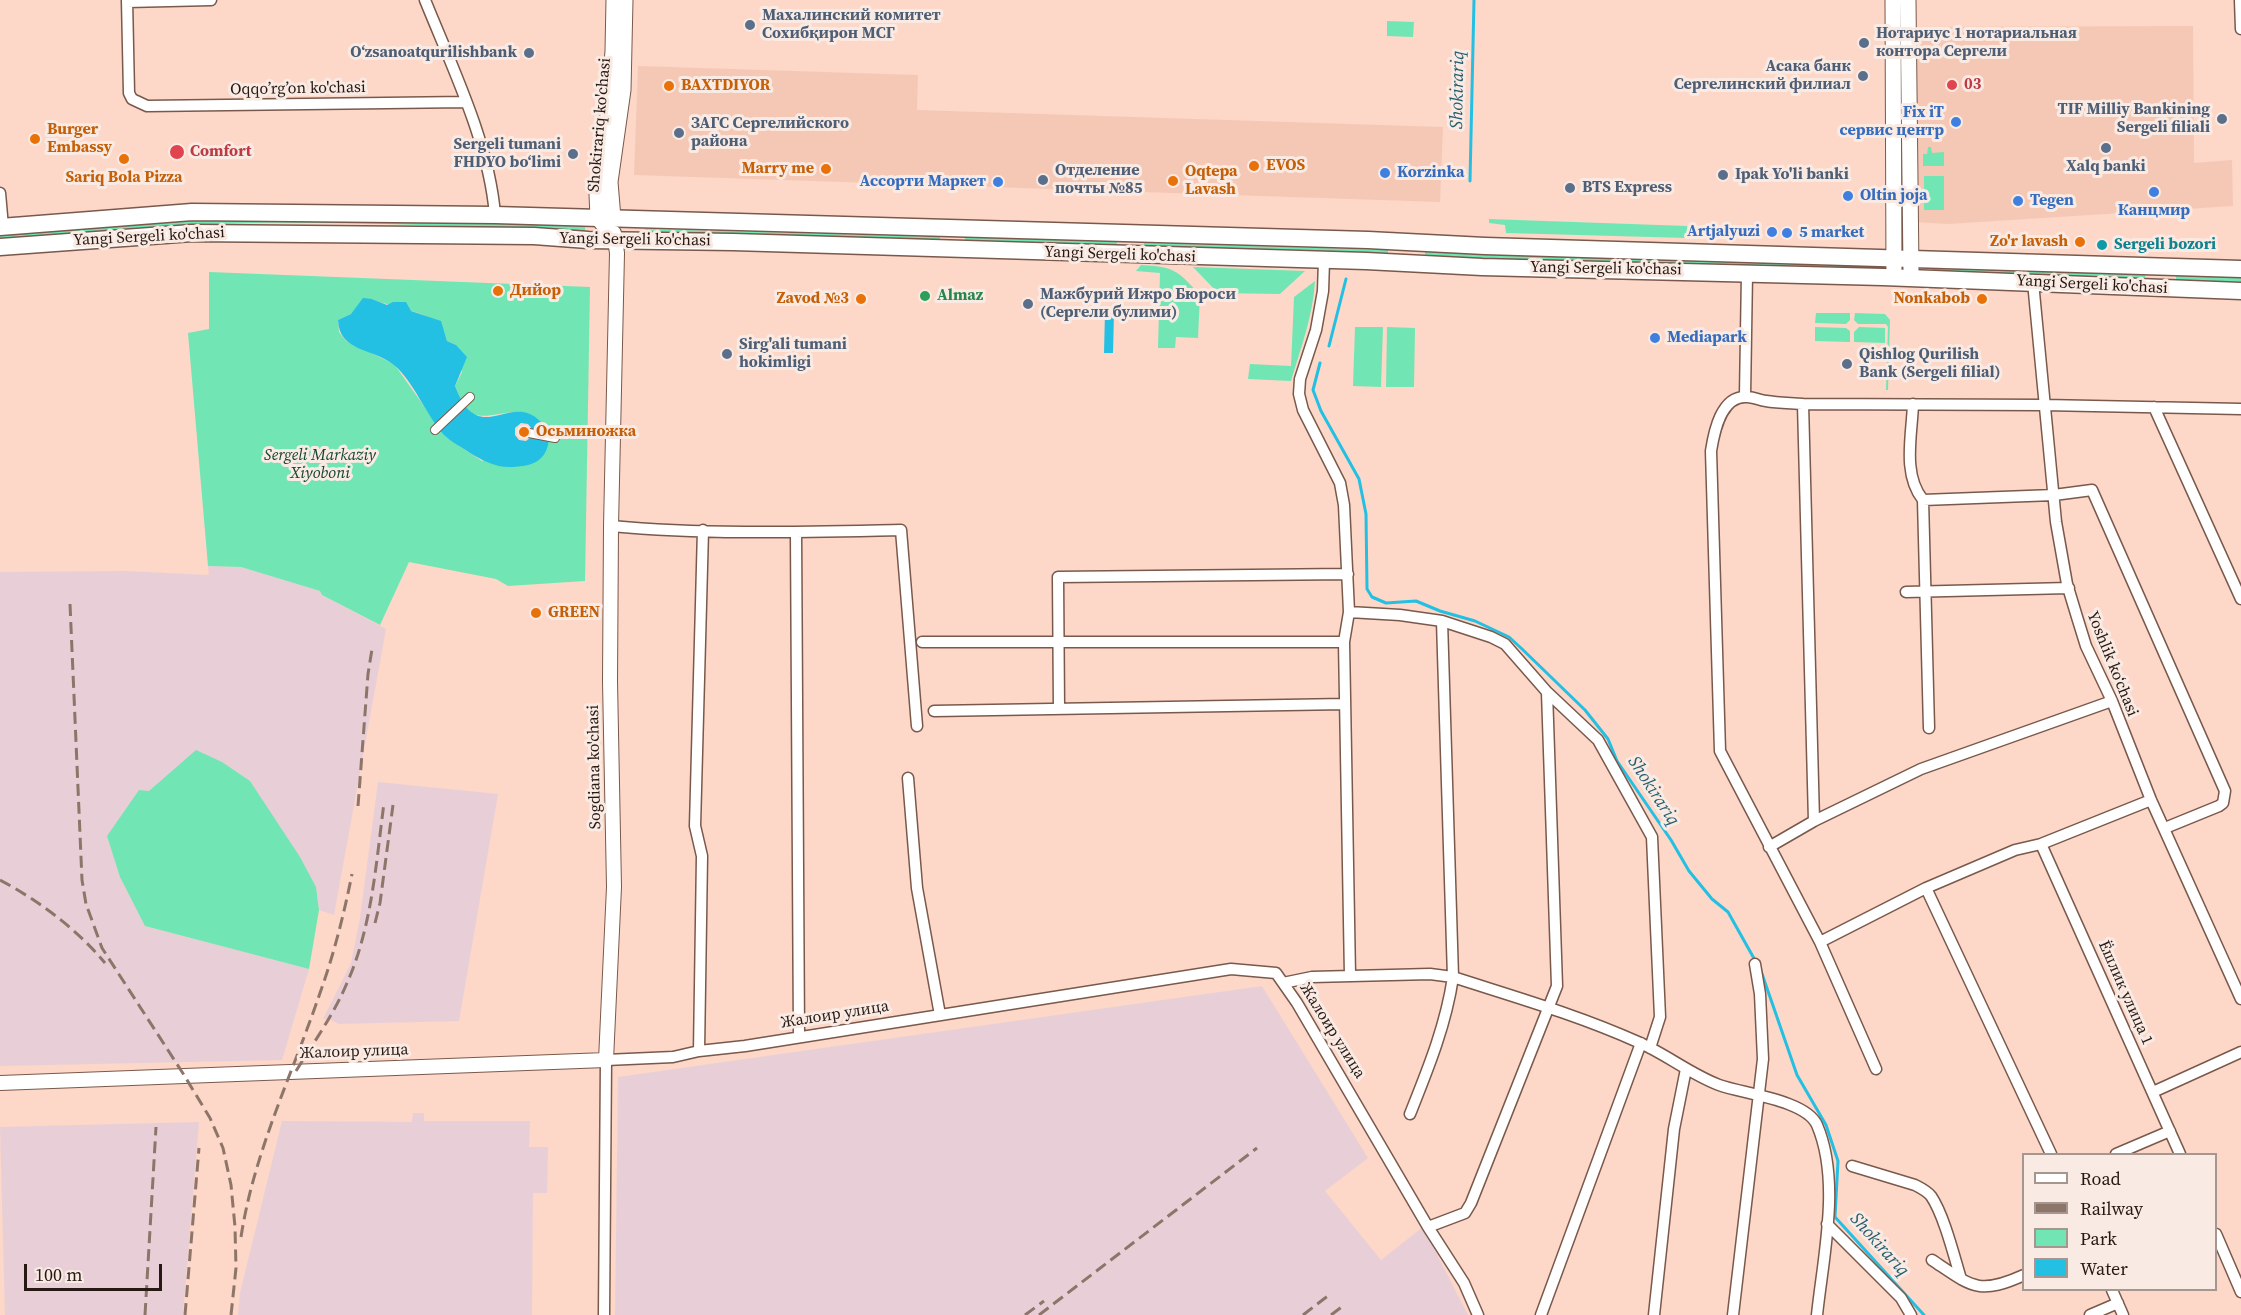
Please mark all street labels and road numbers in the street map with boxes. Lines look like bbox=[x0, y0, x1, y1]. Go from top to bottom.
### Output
street label: Shokirariq ko'chasi bbox=[585, 57, 615, 193]
street label: Oqqo’rg’on ko'chasi bbox=[230, 78, 366, 100]
street label: Yangi Sergeli ko'chasi bbox=[73, 223, 225, 251]
street label: Yangi Sergeli ko'chasi bbox=[559, 229, 711, 251]
street label: Yangi Sergeli ko'chasi bbox=[1044, 243, 1196, 267]
street label: Yangi Sergeli ko'chasi bbox=[1530, 258, 1682, 280]
street label: Yangi Sergeli ko'chasi bbox=[2016, 271, 2168, 299]
street label: Yoshlik koʻchasi bbox=[2082, 609, 2142, 719]
street label: Sogdiana ko'chasi bbox=[584, 705, 606, 829]
street label: Ёшлик улица 1 bbox=[2093, 938, 2157, 1048]
street label: Жалоир улица bbox=[1295, 980, 1369, 1082]
street label: Жалоир улица bbox=[780, 997, 890, 1033]
street label: Жалоир улица bbox=[299, 1041, 409, 1063]

